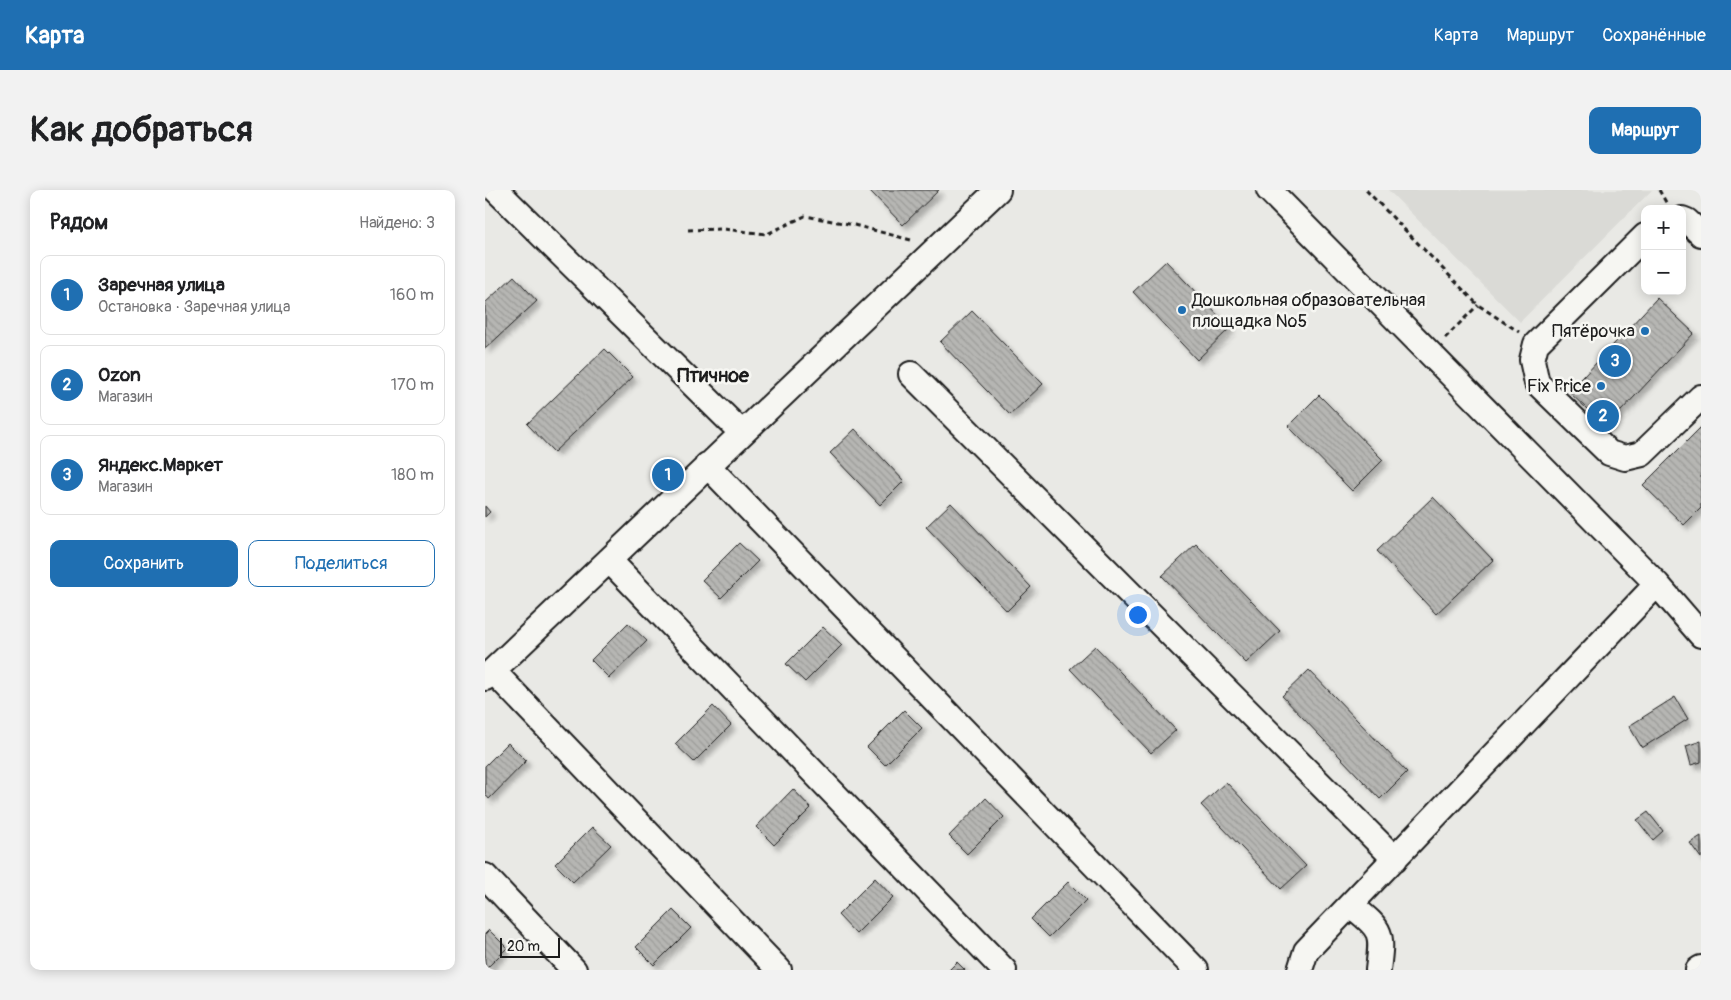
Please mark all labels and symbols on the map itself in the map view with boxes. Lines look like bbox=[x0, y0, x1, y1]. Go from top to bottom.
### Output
place label: Дошкольная образовательная площадка №5 bbox=[1191, 289, 1426, 333]
marker: Дошкольная образовательная площадка №5 bbox=[1176, 304, 1188, 316]
place label: Пятёрочка bbox=[1552, 320, 1635, 343]
marker: Пятёрочка bbox=[1639, 325, 1651, 337]
pin: 3 bbox=[1599, 342, 1631, 380]
district label: Птичное bbox=[677, 363, 750, 388]
place label: Fix Price bbox=[1527, 375, 1591, 398]
marker: Fix Price bbox=[1595, 380, 1607, 392]
pin: 2 bbox=[1587, 397, 1619, 435]
pin: 1 bbox=[652, 456, 684, 494]
your location bbox=[1125, 602, 1151, 628]
scale bar bbox=[500, 935, 560, 958]

